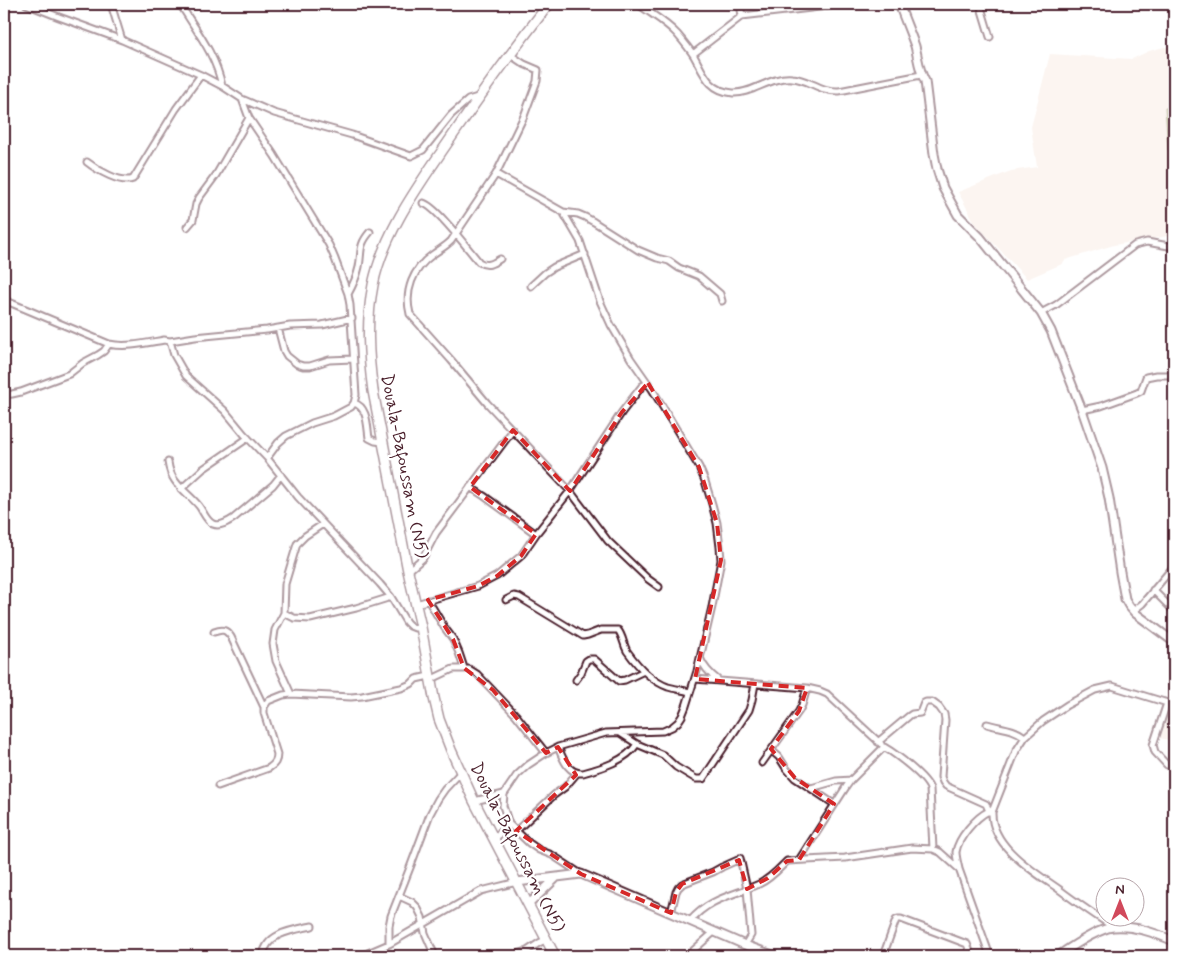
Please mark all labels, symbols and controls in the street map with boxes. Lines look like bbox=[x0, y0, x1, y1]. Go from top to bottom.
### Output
street label: Douala-Bafoussam (N5) bbox=[372, 372, 434, 561]
street label: Douala-Bafoussam (N5) bbox=[462, 759, 571, 938]
north arrow bbox=[1096, 878, 1146, 928]
text: N bbox=[1115, 881, 1125, 899]

